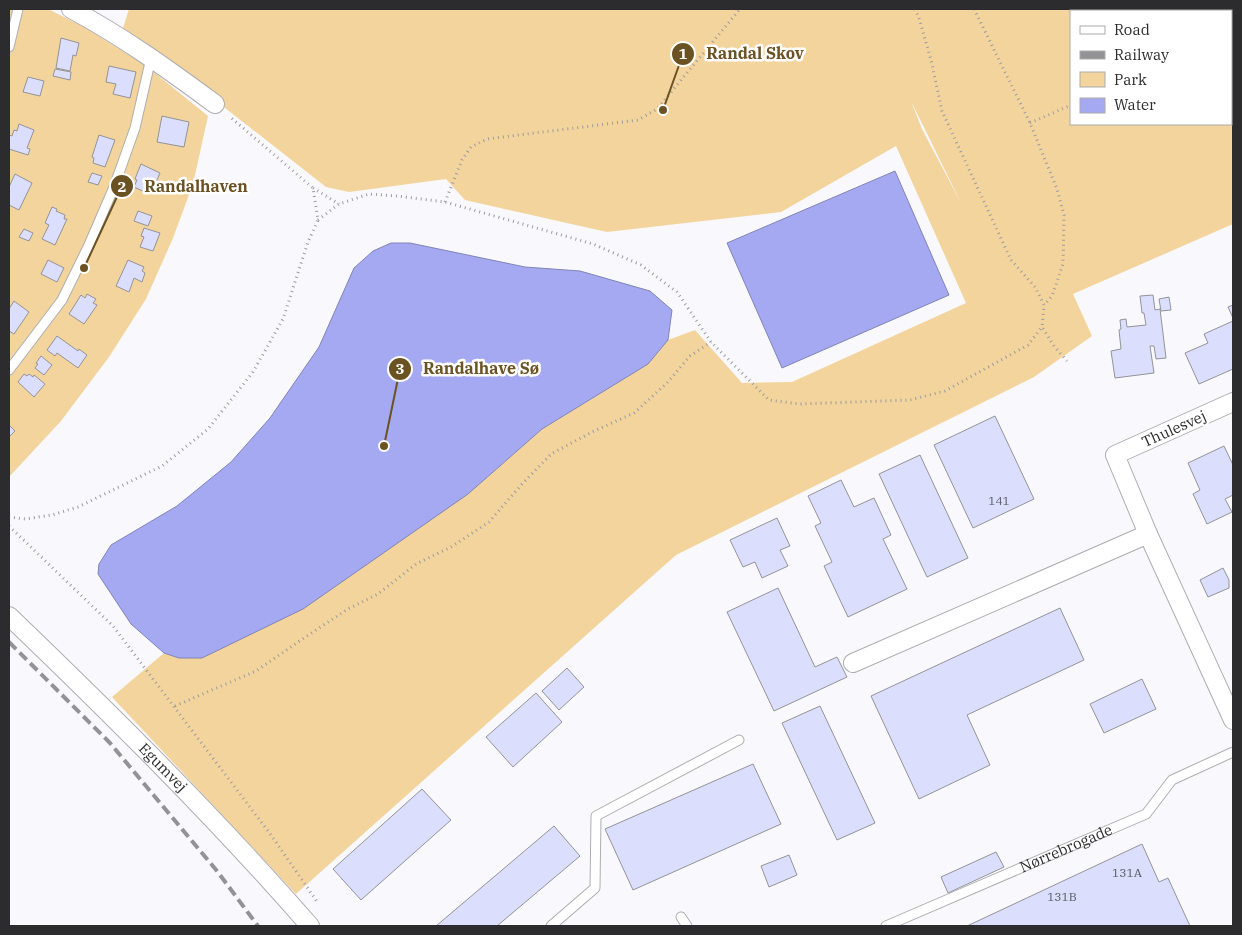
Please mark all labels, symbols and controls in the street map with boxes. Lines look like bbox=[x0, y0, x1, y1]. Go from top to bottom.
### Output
legend bbox=[1070, 10, 1232, 125]
text: Road bbox=[1114, 20, 1150, 39]
callout: Randal Skov bbox=[671, 38, 813, 69]
text: Randal Skov bbox=[706, 43, 804, 63]
text: 1 bbox=[678, 44, 688, 63]
text: Railway bbox=[1114, 45, 1169, 64]
text: Park bbox=[1114, 70, 1147, 89]
text: Water bbox=[1114, 95, 1156, 114]
callout: Randalhaven bbox=[109, 171, 258, 202]
text: Randalhaven bbox=[144, 176, 248, 196]
text: 2 bbox=[117, 177, 127, 196]
callout: Randalhave Sø bbox=[388, 353, 549, 384]
text: Randalhave Sø bbox=[423, 358, 539, 378]
text: 3 bbox=[395, 359, 405, 378]
street label: Thulesvej bbox=[1139, 406, 1209, 451]
house number: 141 bbox=[988, 493, 1010, 508]
street label: Egumvej bbox=[135, 739, 191, 796]
street label: Nørrebrogade bbox=[1017, 820, 1115, 876]
house number: 131A bbox=[1112, 865, 1143, 880]
house number: 131B bbox=[1047, 889, 1077, 904]

